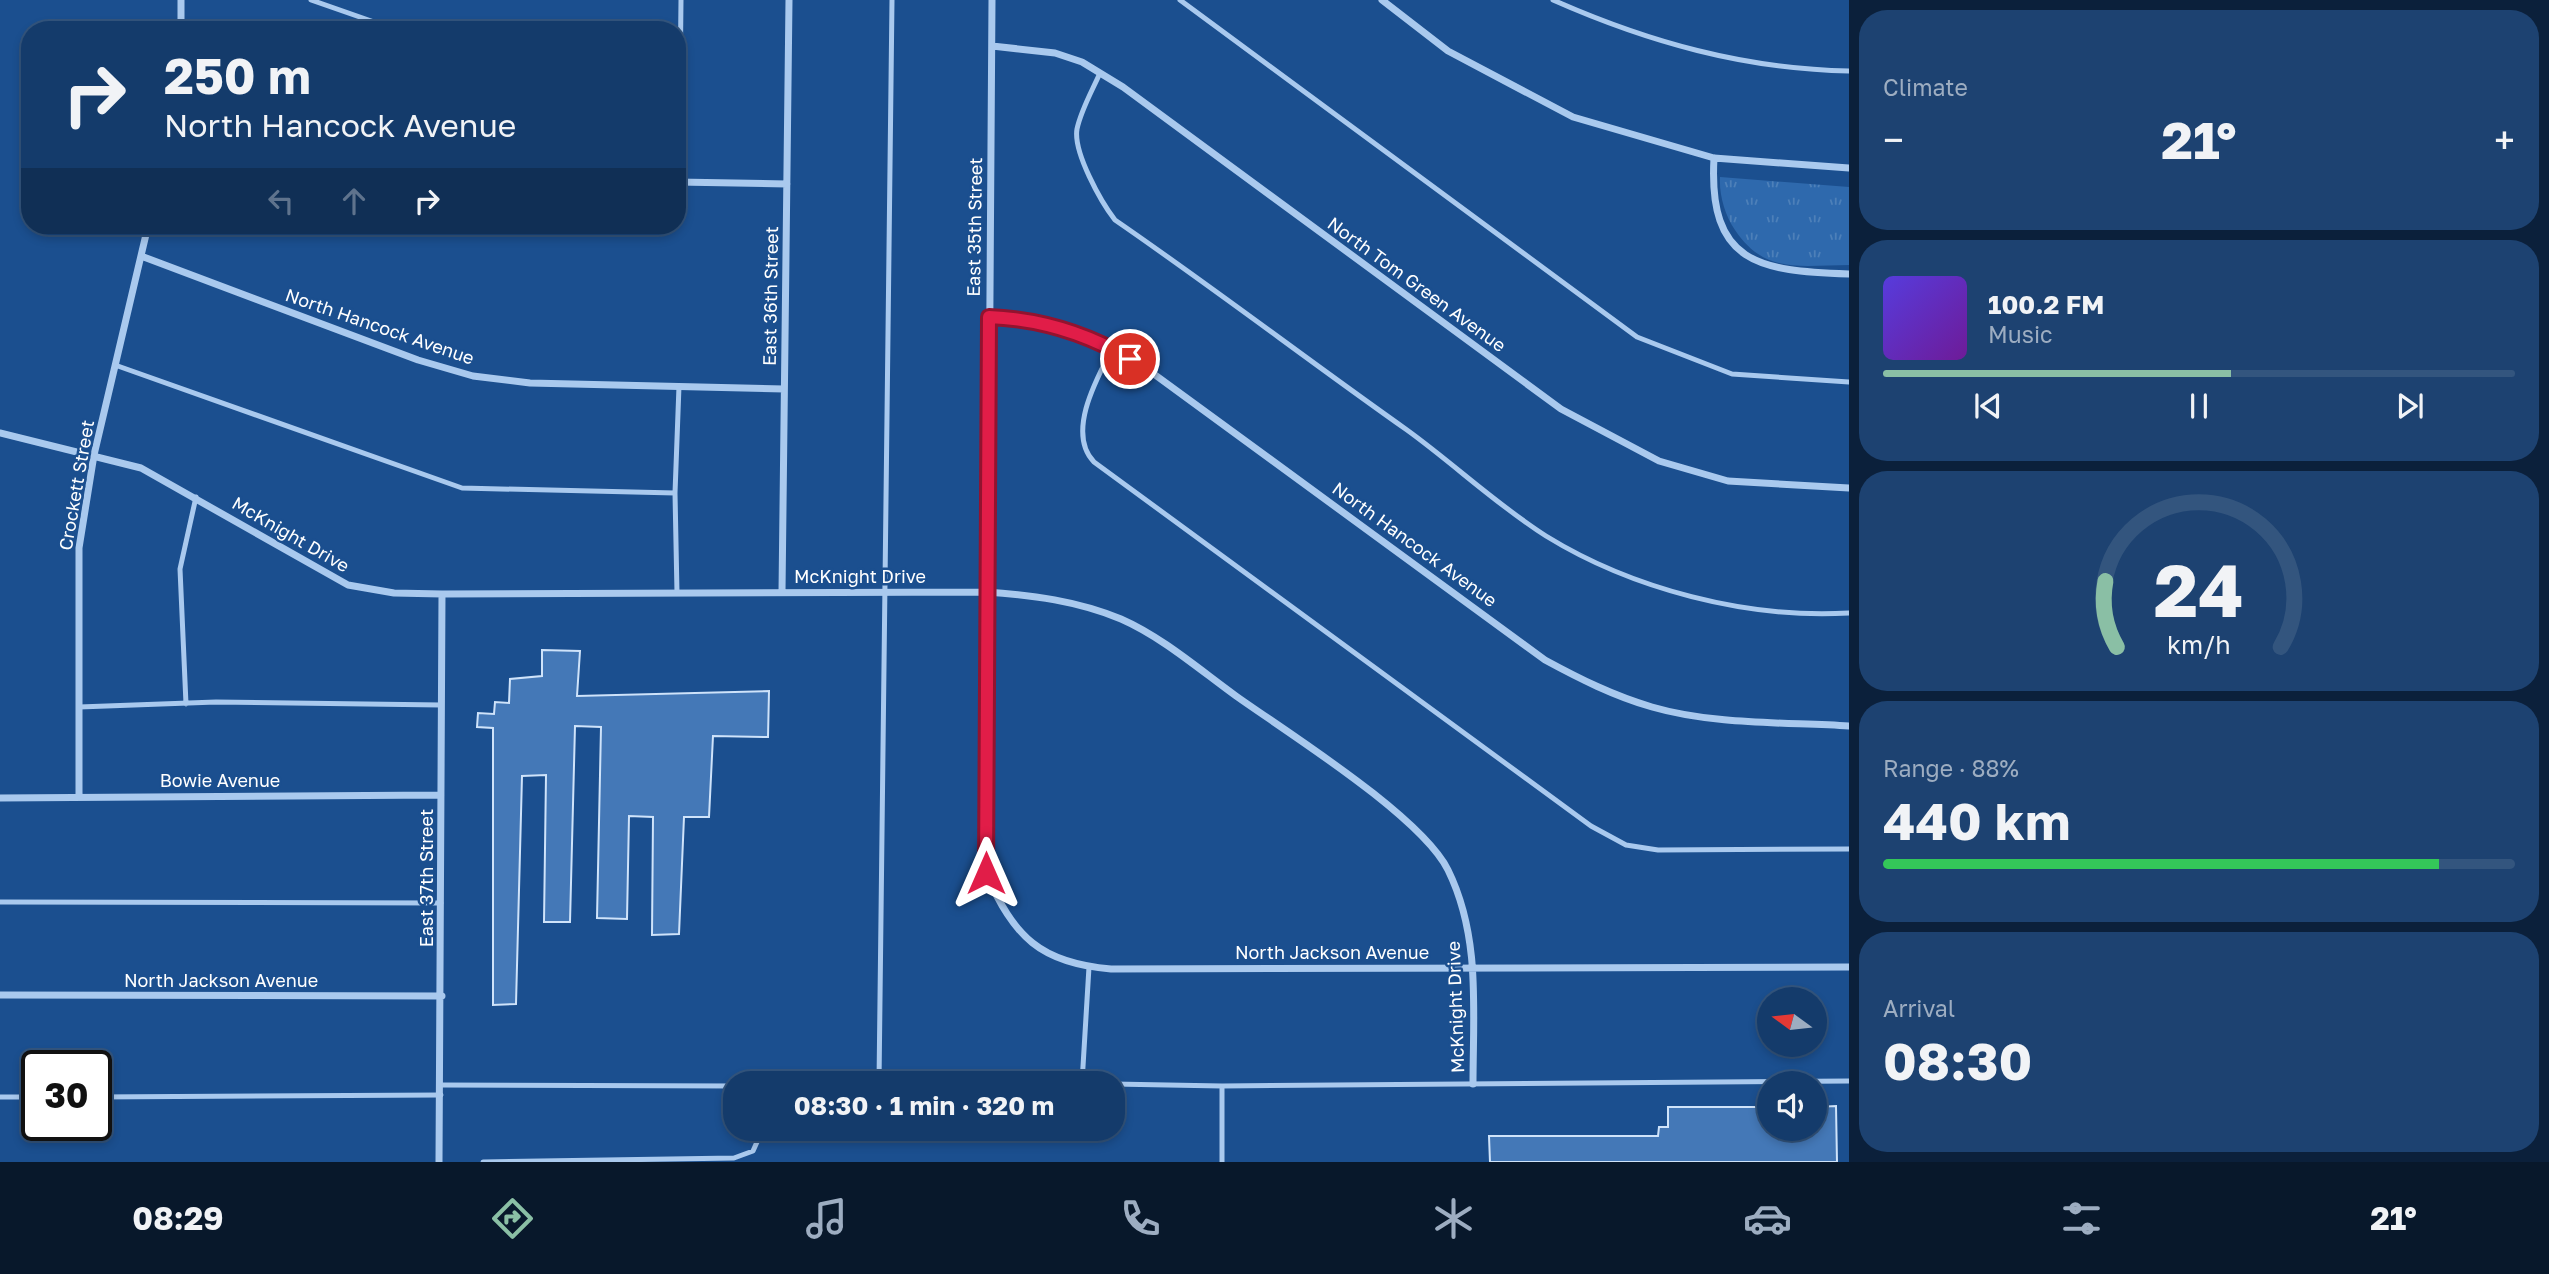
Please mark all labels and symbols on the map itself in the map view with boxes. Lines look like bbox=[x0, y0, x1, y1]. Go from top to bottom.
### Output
street label: East 35th Street bbox=[962, 157, 986, 297]
street label: North Tom Green Avenue bbox=[1324, 212, 1510, 356]
street label: East 36th Street bbox=[758, 226, 782, 366]
street label: North Hancock Avenue bbox=[283, 283, 477, 369]
pin bbox=[1100, 329, 1160, 389]
street label: Crockett Street bbox=[54, 418, 98, 552]
street label: North Hancock Avenue bbox=[1328, 477, 1502, 611]
street label: McKnight Drive bbox=[228, 492, 354, 576]
street label: McKnight Drive bbox=[794, 565, 926, 587]
street label: Bowie Avenue bbox=[160, 769, 280, 791]
street label: East 37th Street bbox=[415, 809, 437, 947]
position arrow bbox=[949, 836, 1023, 910]
street label: North Jackson Avenue bbox=[1235, 941, 1429, 963]
street label: McKnight Drive bbox=[1442, 941, 1468, 1073]
street label: North Jackson Avenue bbox=[124, 969, 318, 991]
north arrow bbox=[1757, 987, 1827, 1057]
speed limit sign: 30 bbox=[21, 1050, 112, 1141]

